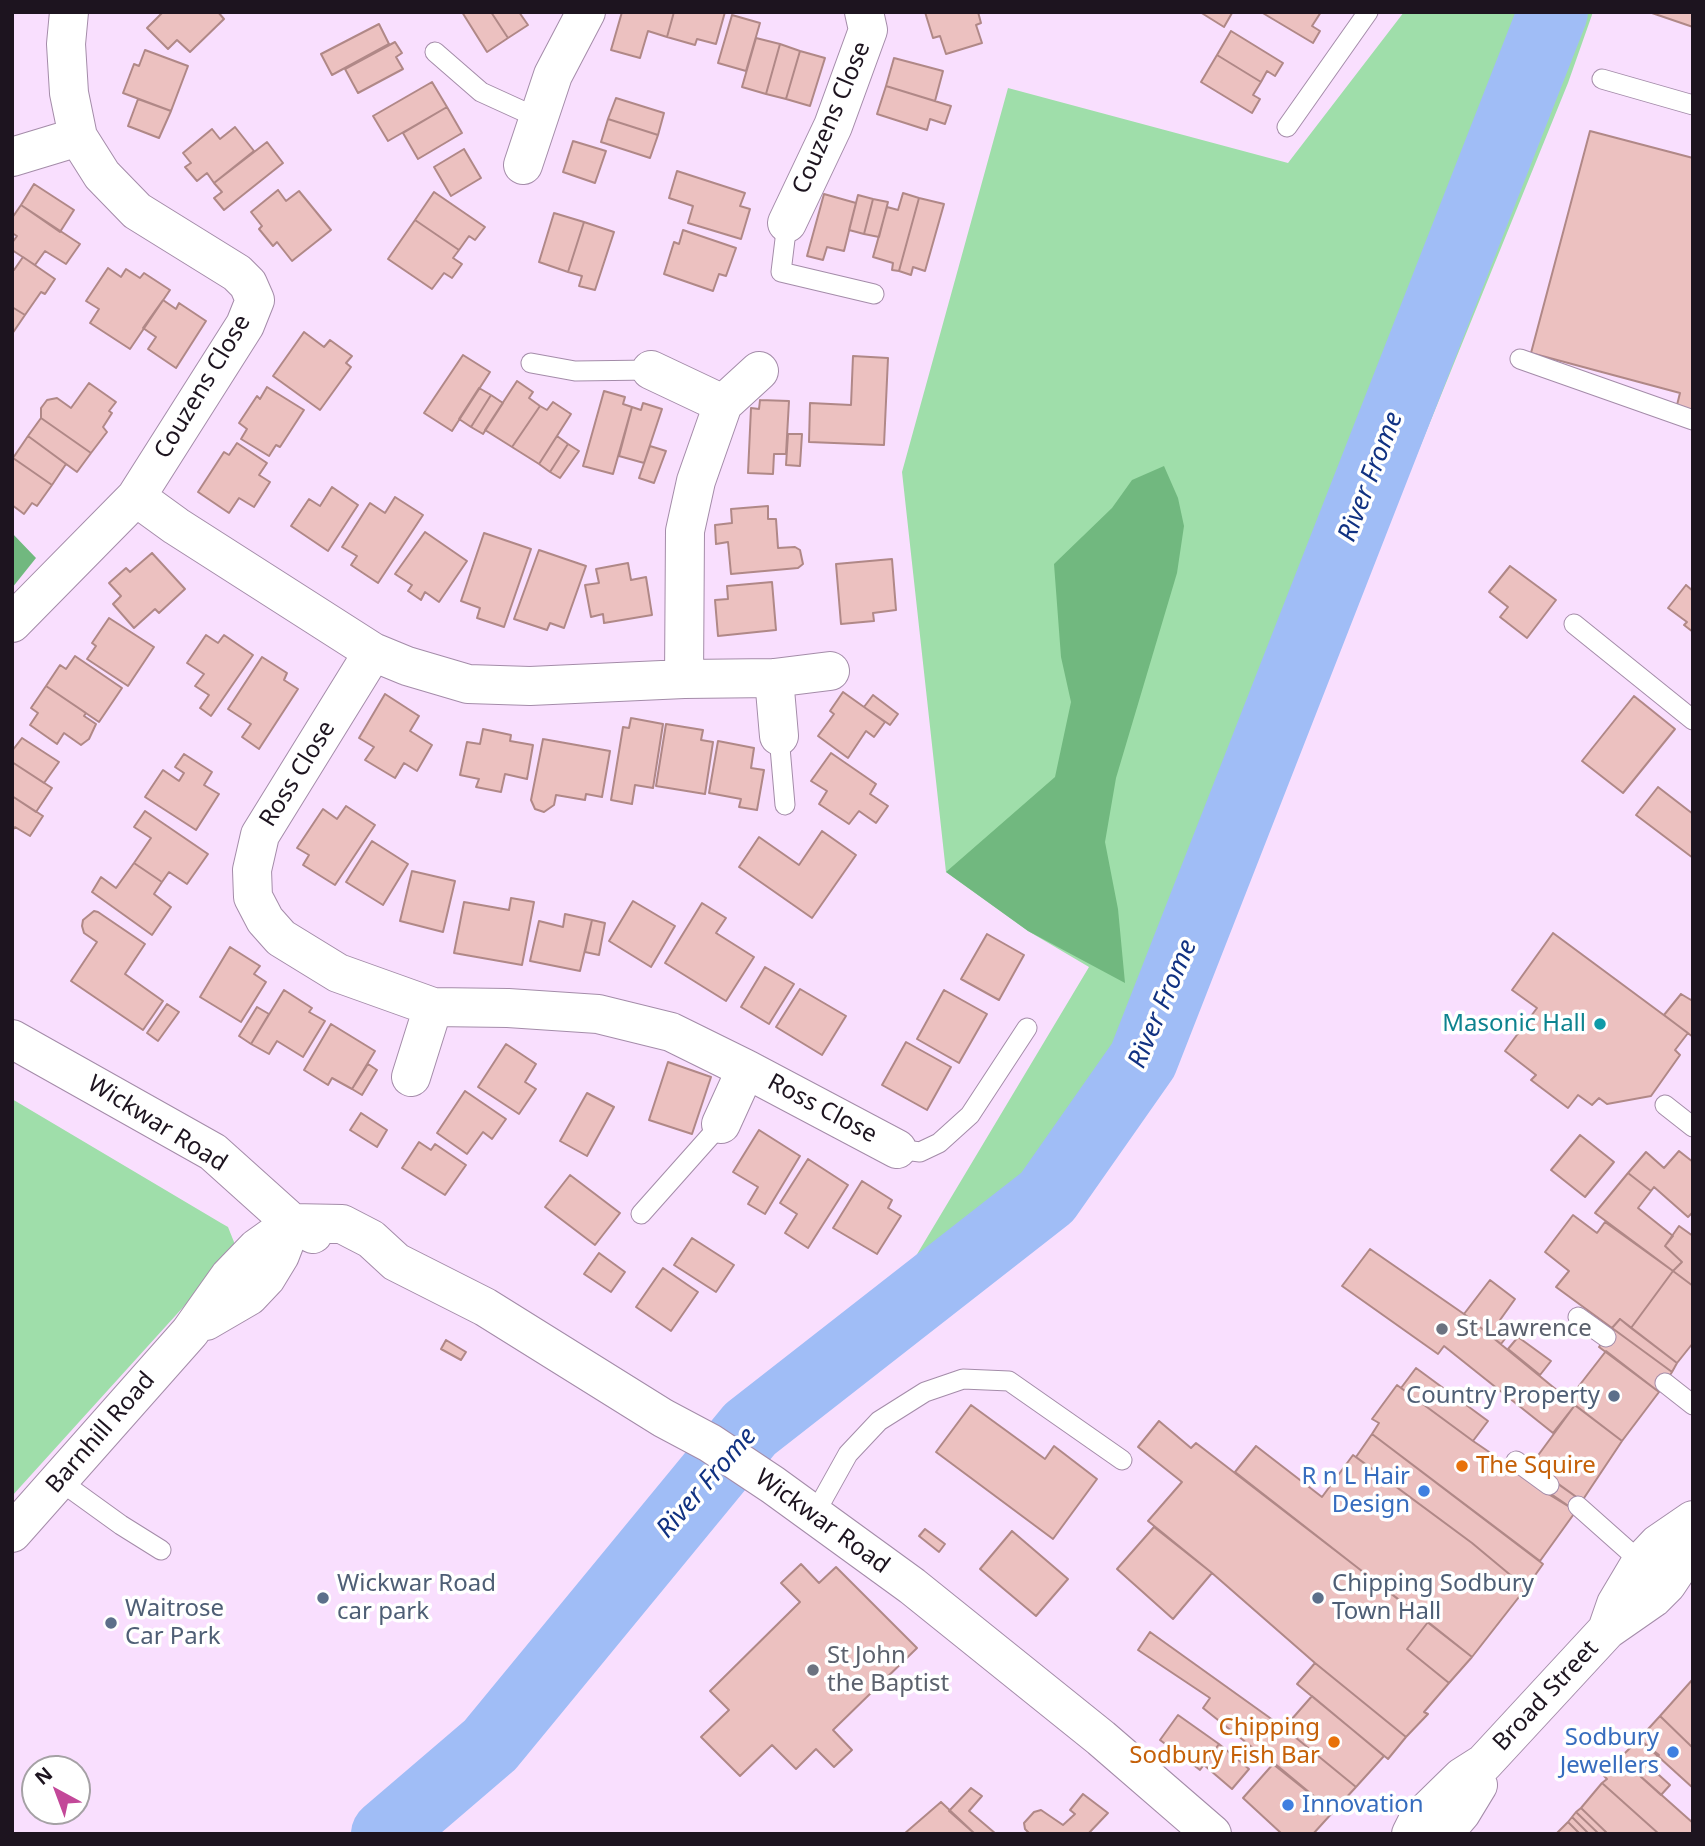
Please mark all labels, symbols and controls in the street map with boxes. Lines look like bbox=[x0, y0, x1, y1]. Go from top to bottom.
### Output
street label: Couzens Close bbox=[787, 37, 877, 199]
street label: Couzens Close bbox=[149, 310, 257, 464]
water label: River Frome bbox=[1332, 408, 1410, 546]
street label: Ross Close bbox=[254, 716, 342, 832]
water label: River Frome bbox=[1122, 935, 1204, 1073]
place label: Masonic Hall bbox=[1442, 1010, 1586, 1038]
marker: Masonic Hall bbox=[1592, 1016, 1608, 1032]
street label: Ross Close bbox=[762, 1068, 882, 1150]
street label: Wickwar Road bbox=[82, 1070, 232, 1178]
place label: St Lawrence bbox=[1456, 1315, 1592, 1343]
marker: St Lawrence bbox=[1434, 1321, 1450, 1337]
street label: Barnhill Road bbox=[41, 1367, 161, 1499]
place label: Country Property bbox=[1406, 1382, 1600, 1410]
marker: Country Property bbox=[1606, 1388, 1622, 1404]
water label: River Frome bbox=[650, 1421, 764, 1545]
place label: The Squire bbox=[1476, 1452, 1596, 1480]
marker: The Squire bbox=[1454, 1458, 1470, 1474]
place label: R n L Hair Design bbox=[1302, 1463, 1410, 1519]
street label: Wickwar Road bbox=[749, 1464, 895, 1580]
marker: R n L Hair Design bbox=[1416, 1483, 1432, 1499]
place label: Wickwar Road car park bbox=[337, 1570, 496, 1626]
place label: Chipping Sodbury Town Hall bbox=[1332, 1570, 1534, 1626]
marker: Wickwar Road car park bbox=[315, 1590, 331, 1606]
marker: Chipping Sodbury Town Hall bbox=[1310, 1590, 1326, 1606]
place label: Waitrose Car Park bbox=[125, 1595, 224, 1651]
marker: Waitrose Car Park bbox=[103, 1615, 119, 1631]
street label: Broad Street bbox=[1487, 1635, 1605, 1757]
place label: St John the Baptist bbox=[827, 1642, 949, 1698]
marker: St John the Baptist bbox=[805, 1662, 821, 1678]
place label: Chipping Sodbury Fish Bar bbox=[1129, 1714, 1320, 1770]
place label: Sodbury Jewellers bbox=[1560, 1724, 1659, 1780]
marker: Chipping Sodbury Fish Bar bbox=[1326, 1734, 1342, 1750]
marker: Sodbury Jewellers bbox=[1665, 1744, 1681, 1760]
north arrow bbox=[21, 1755, 91, 1825]
text: N bbox=[29, 1761, 58, 1791]
place label: Innovation bbox=[1302, 1791, 1424, 1819]
marker: Innovation bbox=[1280, 1797, 1296, 1813]

